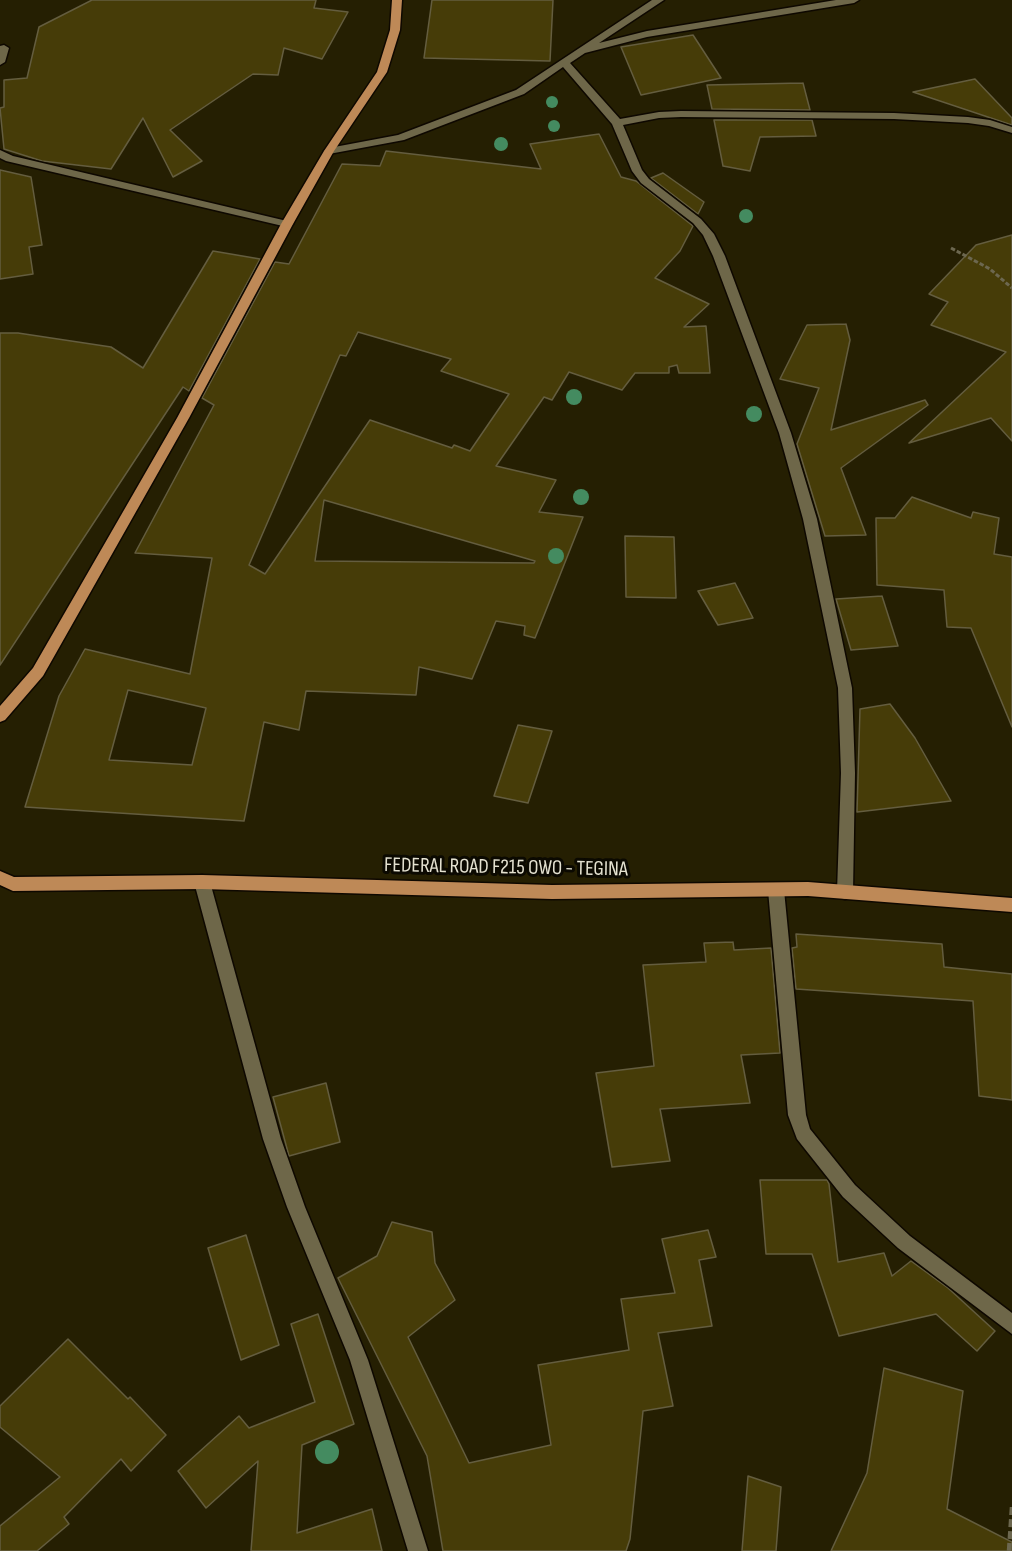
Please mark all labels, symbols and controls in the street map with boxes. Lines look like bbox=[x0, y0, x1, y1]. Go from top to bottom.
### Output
street label: FEDERAL ROAD F215 OWO - TEGINA bbox=[384, 853, 628, 883]

